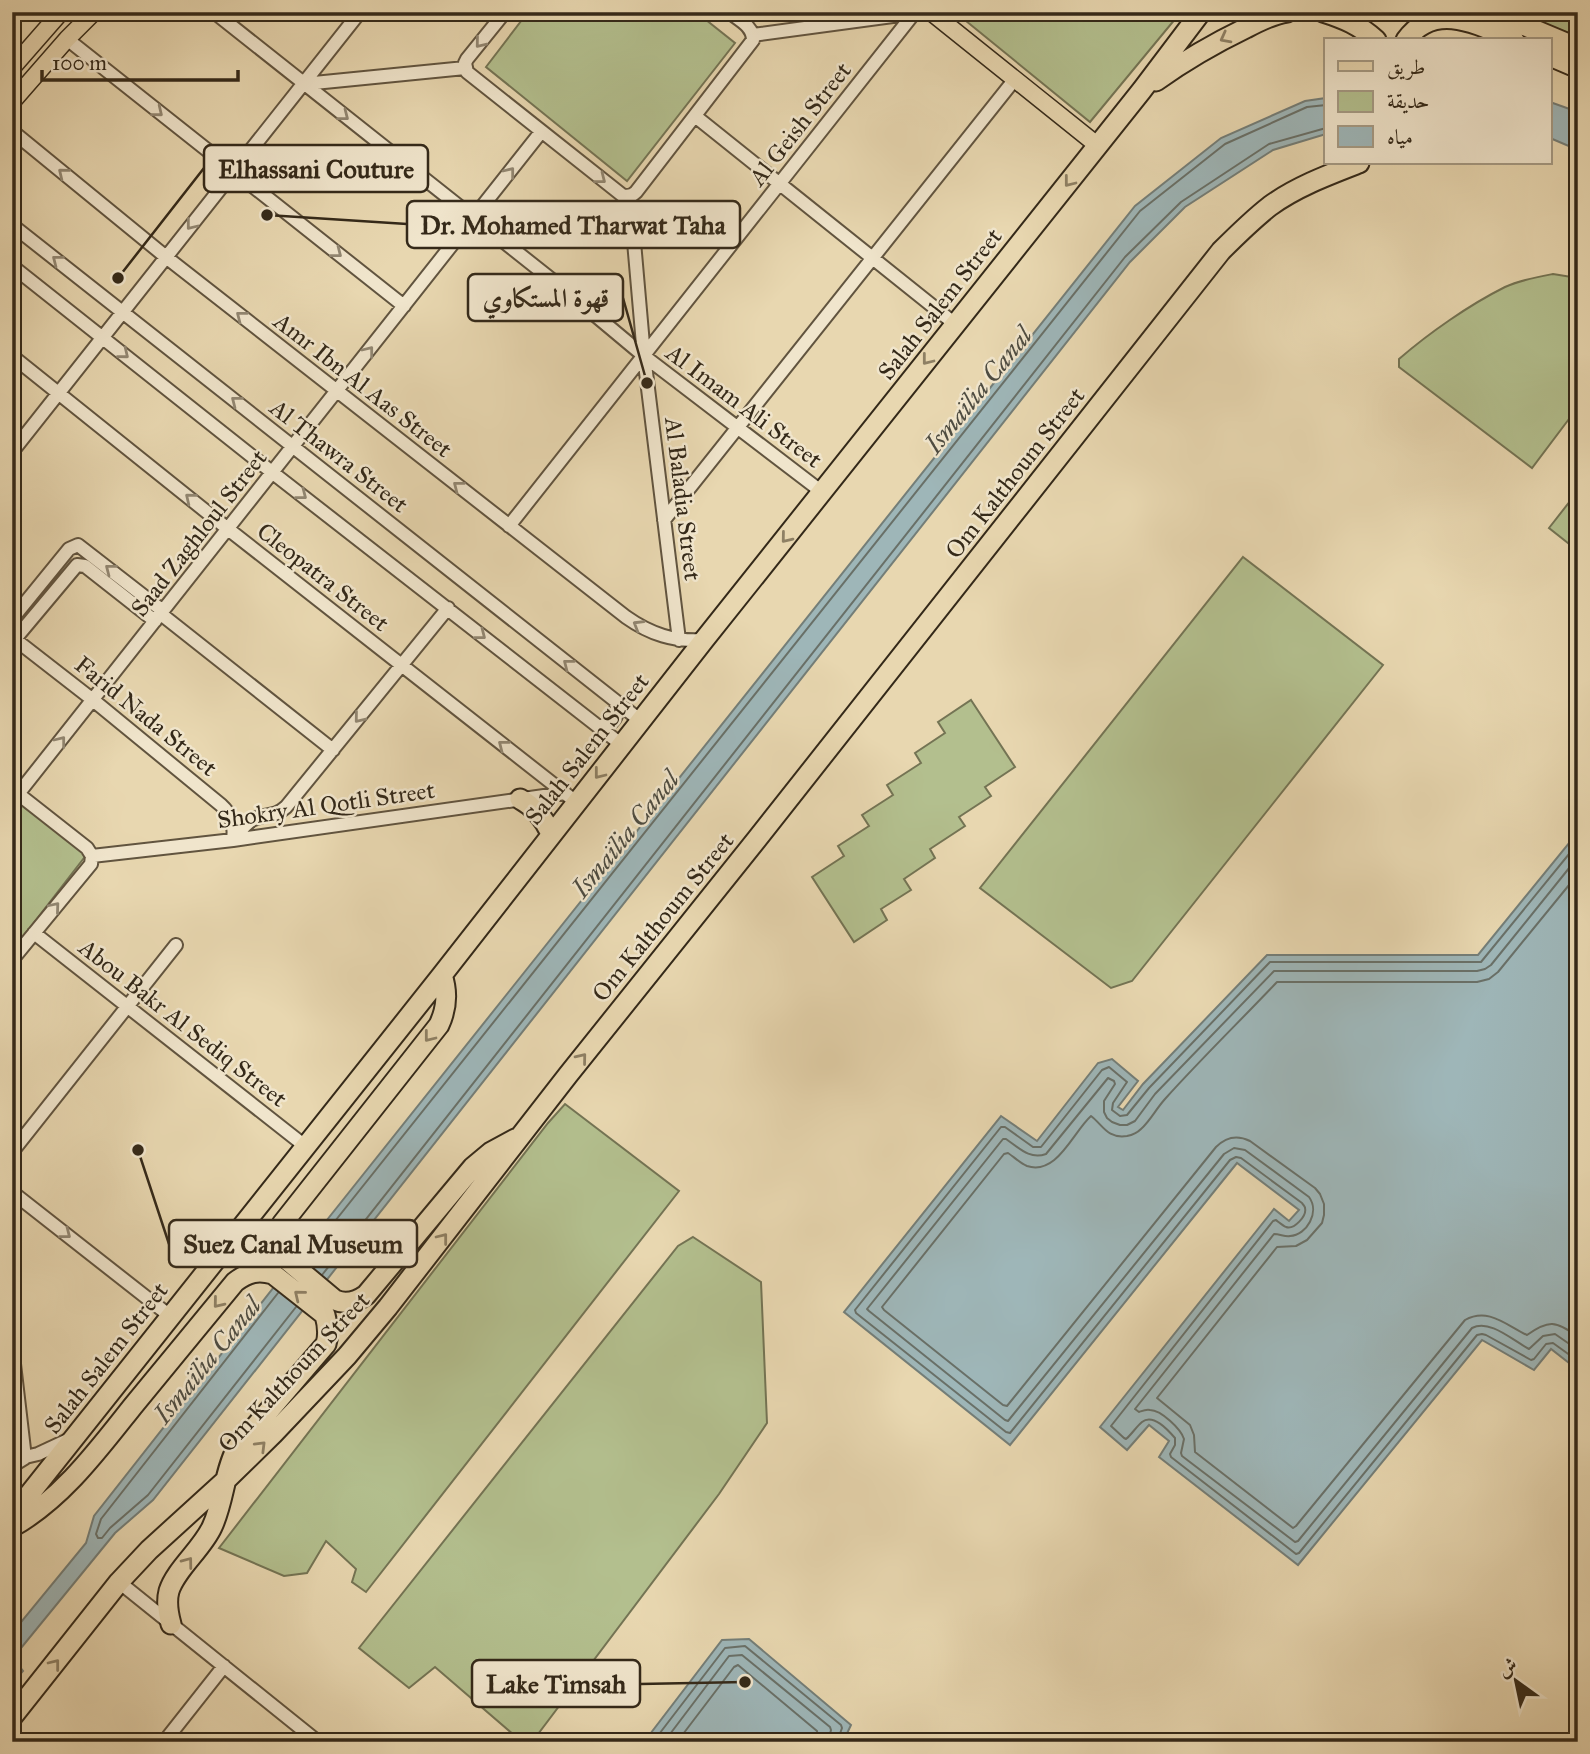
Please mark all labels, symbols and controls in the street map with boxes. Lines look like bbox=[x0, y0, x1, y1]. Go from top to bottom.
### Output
one-way arrow bbox=[1220, 30, 1232, 44]
one-way arrow bbox=[476, 35, 489, 47]
scale bar bbox=[42, 38, 238, 82]
legend bbox=[1324, 38, 1552, 164]
text: 100 m bbox=[52, 50, 107, 76]
text: طريق bbox=[1387, 54, 1425, 80]
street label: Al Geish Street bbox=[742, 56, 858, 193]
text: حديقة bbox=[1387, 88, 1430, 114]
one-way arrow bbox=[151, 103, 163, 116]
one-way arrow bbox=[336, 107, 348, 120]
text: مياه bbox=[1387, 124, 1413, 150]
callout: Elhassani Couture bbox=[204, 145, 428, 192]
text: Elhassani Couture bbox=[218, 153, 414, 185]
one-way arrow bbox=[502, 168, 515, 180]
one-way arrow bbox=[59, 169, 72, 181]
one-way arrow bbox=[593, 170, 605, 183]
one-way arrow bbox=[1064, 174, 1077, 186]
callout: Dr. Mohamed Tharwat Taha bbox=[407, 201, 740, 248]
text: Dr. Mohamed Tharwat Taha bbox=[420, 209, 727, 241]
one-way arrow bbox=[187, 217, 200, 230]
street label: Salah Salem Street bbox=[871, 222, 1009, 386]
one-way arrow bbox=[329, 244, 341, 257]
one-way arrow bbox=[52, 256, 65, 269]
callout: قهوة المستكاوي bbox=[468, 274, 623, 321]
text: قهوة المستكاوي bbox=[483, 282, 609, 320]
street label: Amr Ibn Al Aas Street bbox=[267, 305, 459, 464]
one-way arrow bbox=[236, 311, 248, 324]
water label: Ismaïlia Canal bbox=[917, 319, 1040, 461]
street label: Al Imam Ali Street bbox=[659, 337, 828, 475]
one-way arrow bbox=[115, 346, 128, 358]
one-way arrow bbox=[361, 346, 373, 359]
one-way arrow bbox=[923, 352, 936, 364]
street label: Om Kalthoum Street bbox=[939, 381, 1091, 565]
street label: Al Thawra Street bbox=[263, 392, 415, 520]
one-way arrow bbox=[231, 397, 244, 409]
street label: Al Baladia Street bbox=[658, 415, 708, 583]
street label: Saad Zaghloul Street bbox=[124, 443, 274, 622]
one-way arrow bbox=[454, 482, 466, 495]
one-way arrow bbox=[294, 487, 306, 500]
one-way arrow bbox=[185, 494, 197, 507]
street label: Cleopatra Street bbox=[251, 516, 396, 638]
one-way arrow bbox=[781, 530, 794, 542]
one-way arrow bbox=[105, 564, 117, 577]
one-way arrow bbox=[633, 620, 646, 633]
one-way arrow bbox=[474, 626, 486, 639]
street label: Farid Nada Street bbox=[69, 649, 224, 783]
one-way arrow bbox=[563, 659, 575, 672]
street label: Salah Salem Street bbox=[518, 667, 656, 831]
one-way arrow bbox=[354, 711, 367, 723]
one-way arrow bbox=[52, 736, 65, 748]
one-way arrow bbox=[499, 740, 511, 753]
water label: Ismaïlia Canal bbox=[564, 763, 687, 905]
one-way arrow bbox=[594, 766, 607, 779]
street label: Shokry Al Qotli Street bbox=[215, 775, 437, 835]
street label: Om Kalthoum Street bbox=[586, 826, 741, 1008]
one-way arrow bbox=[47, 902, 59, 915]
street label: Abou Bakr Al Sediq Street bbox=[72, 932, 293, 1114]
one-way arrow bbox=[424, 1030, 437, 1042]
one-way arrow bbox=[573, 1053, 586, 1065]
callout: Suez Canal Museum bbox=[169, 1220, 417, 1267]
one-way arrow bbox=[58, 1225, 70, 1238]
text: Suez Canal Museum bbox=[183, 1228, 403, 1260]
one-way arrow bbox=[434, 1233, 447, 1245]
street label: Salah Salem Street bbox=[37, 1276, 175, 1440]
street label: Om Kalthoum Street bbox=[212, 1285, 377, 1459]
water label: Ismaïlia Canal bbox=[146, 1289, 269, 1431]
one-way arrow bbox=[295, 1290, 307, 1303]
one-way arrow bbox=[214, 1295, 227, 1307]
one-way arrow bbox=[253, 1441, 266, 1454]
one-way arrow bbox=[180, 1557, 193, 1569]
north arrow bbox=[1482, 1646, 1552, 1716]
text: ش bbox=[1493, 1652, 1521, 1682]
one-way arrow bbox=[46, 1659, 59, 1671]
callout: Lake Timsah bbox=[472, 1660, 640, 1707]
text: Lake Timsah bbox=[486, 1668, 627, 1700]

